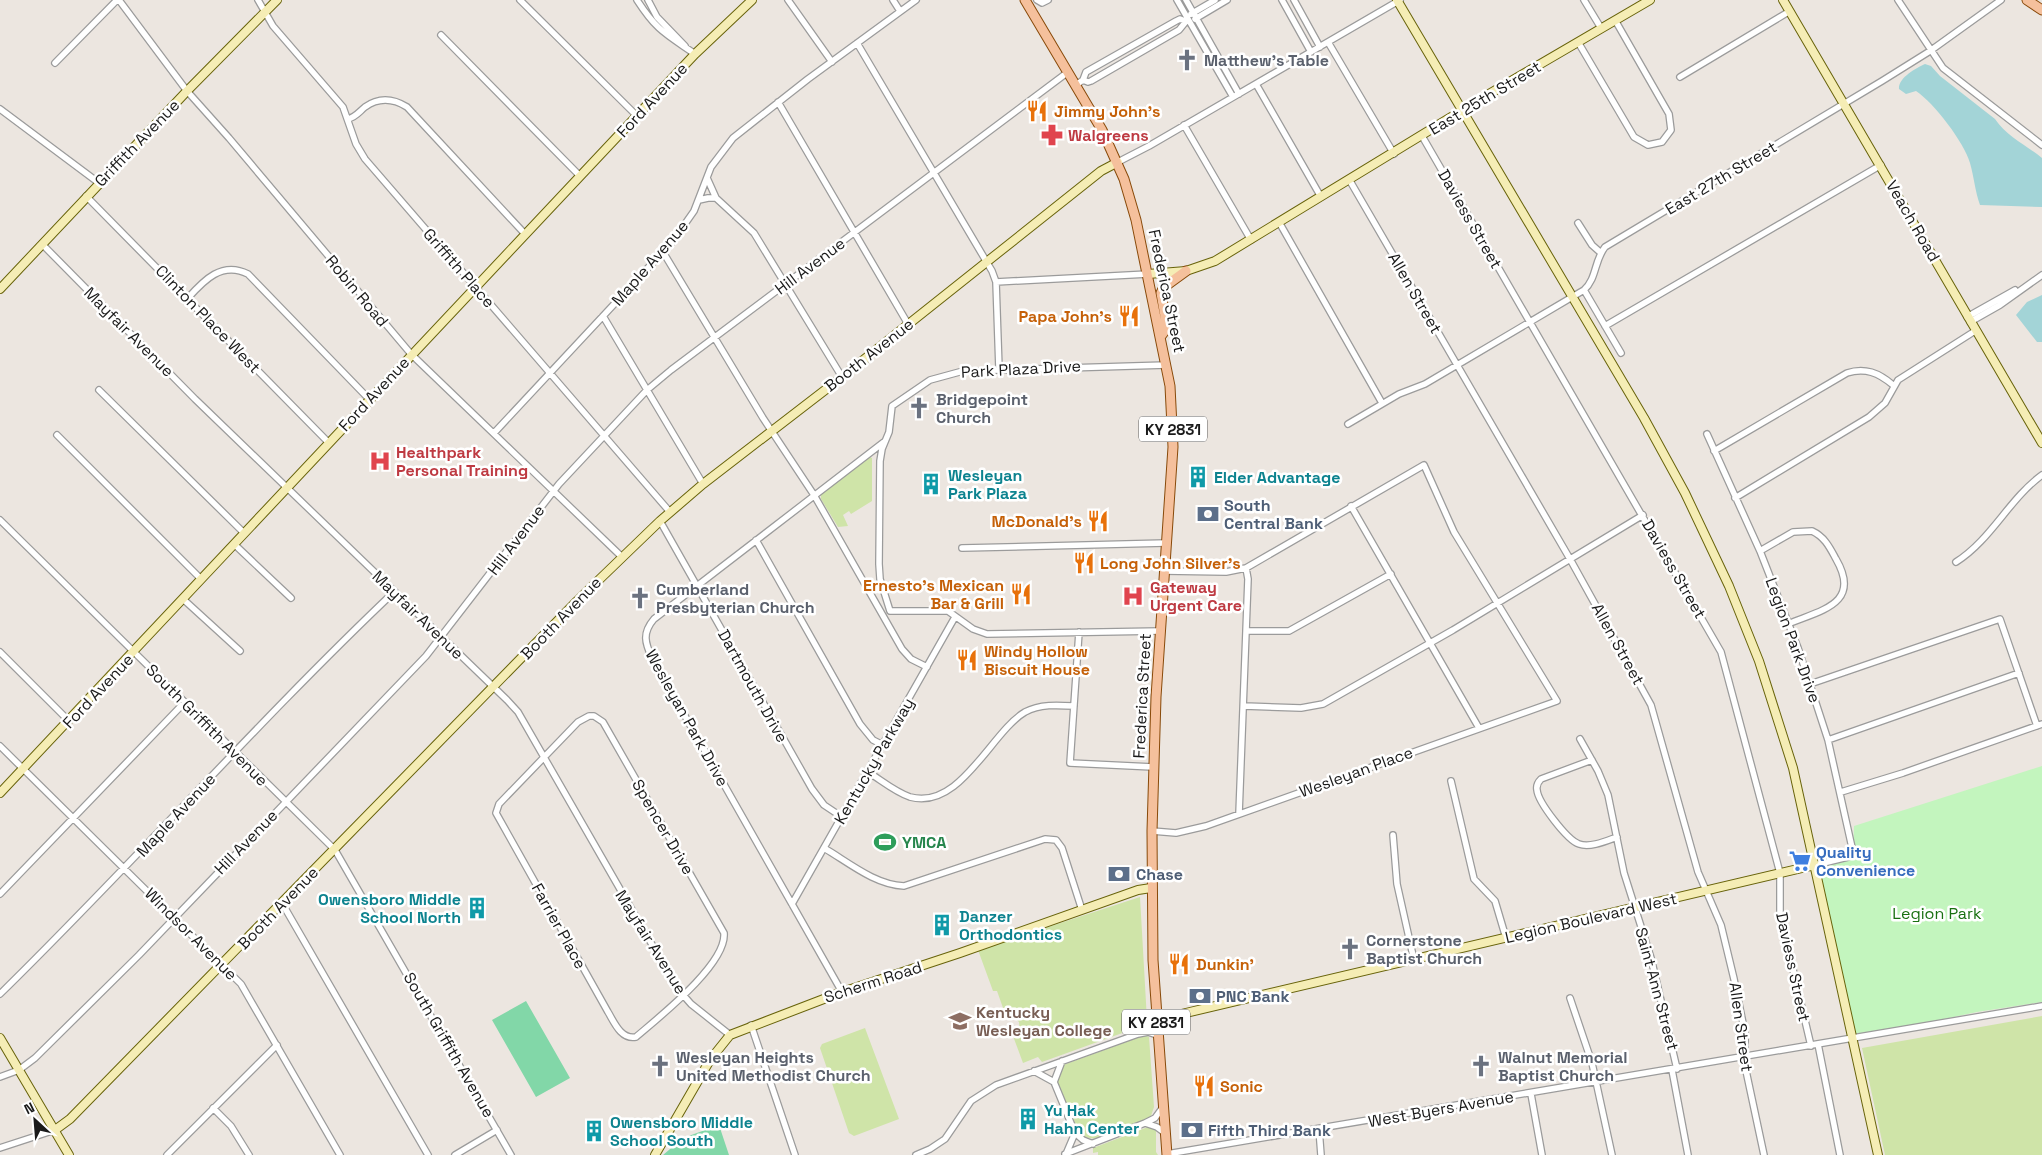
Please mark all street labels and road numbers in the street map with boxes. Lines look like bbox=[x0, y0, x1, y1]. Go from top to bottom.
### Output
street label: East 25th Street bbox=[1425, 56, 1545, 140]
street label: Ford Avenue bbox=[612, 58, 692, 142]
street label: Griffith Avenue bbox=[90, 95, 184, 191]
street label: East 27th Street bbox=[1661, 136, 1781, 220]
street label: Daviess Street bbox=[1433, 166, 1507, 272]
street label: Veach Road bbox=[1881, 177, 1945, 265]
street label: Maple Avenue bbox=[607, 216, 693, 310]
street label: Griffith Place bbox=[419, 224, 499, 312]
street label: Frederica Street bbox=[1144, 228, 1190, 354]
street label: Hill Avenue bbox=[771, 233, 849, 299]
street label: Allen Street bbox=[1383, 249, 1447, 337]
street label: Robin Road bbox=[321, 251, 393, 331]
street label: Clinton Place West bbox=[151, 260, 265, 378]
street label: Mayfair Avenue bbox=[79, 282, 179, 382]
street label: Booth Avenue bbox=[820, 314, 918, 396]
street label: Ford Avenue bbox=[334, 352, 414, 436]
street label: Park Plaza Drive bbox=[961, 355, 1081, 383]
road number: KY 2831 bbox=[1139, 416, 1207, 442]
street label: Hill Avenue bbox=[483, 501, 549, 579]
street label: Daviess Street bbox=[1637, 516, 1711, 622]
street label: Mayfair Avenue bbox=[368, 566, 468, 664]
street label: Booth Avenue bbox=[516, 572, 606, 664]
street label: Legion Park Drive bbox=[1761, 574, 1825, 706]
street label: Allen Street bbox=[1587, 599, 1649, 689]
street label: Dartmouth Drive bbox=[713, 626, 793, 746]
street label: Frederica Street bbox=[1128, 633, 1156, 759]
street label: Wesleyan Park Drive bbox=[641, 646, 733, 790]
street label: Ford Avenue bbox=[58, 649, 138, 733]
street label: South Griffith Avenue bbox=[141, 659, 273, 791]
street label: Kentucky Parkway bbox=[829, 694, 919, 828]
street label: Wesleyan Place bbox=[1296, 742, 1416, 802]
street label: Maple Avenue bbox=[132, 769, 220, 861]
street label: Spencer Drive bbox=[627, 775, 699, 879]
street label: Hill Avenue bbox=[210, 805, 282, 879]
street label: Booth Avenue bbox=[233, 862, 323, 954]
street label: Farrier Place bbox=[527, 879, 591, 973]
street label: Windsor Avenue bbox=[140, 883, 242, 985]
street label: Mayfair Avenue bbox=[611, 886, 691, 998]
street label: Legion Boulevard West bbox=[1503, 888, 1679, 948]
street label: Daviess Street bbox=[1771, 910, 1815, 1024]
street label: Saint Ann Street bbox=[1630, 925, 1684, 1053]
street label: Scherm Road bbox=[821, 956, 925, 1008]
street label: South Griffith Avenue bbox=[399, 968, 499, 1122]
street label: Allen Street bbox=[1724, 981, 1758, 1073]
road number: KY 2831 bbox=[1122, 1010, 1190, 1034]
street label: West Byers Avenue bbox=[1367, 1086, 1515, 1132]

